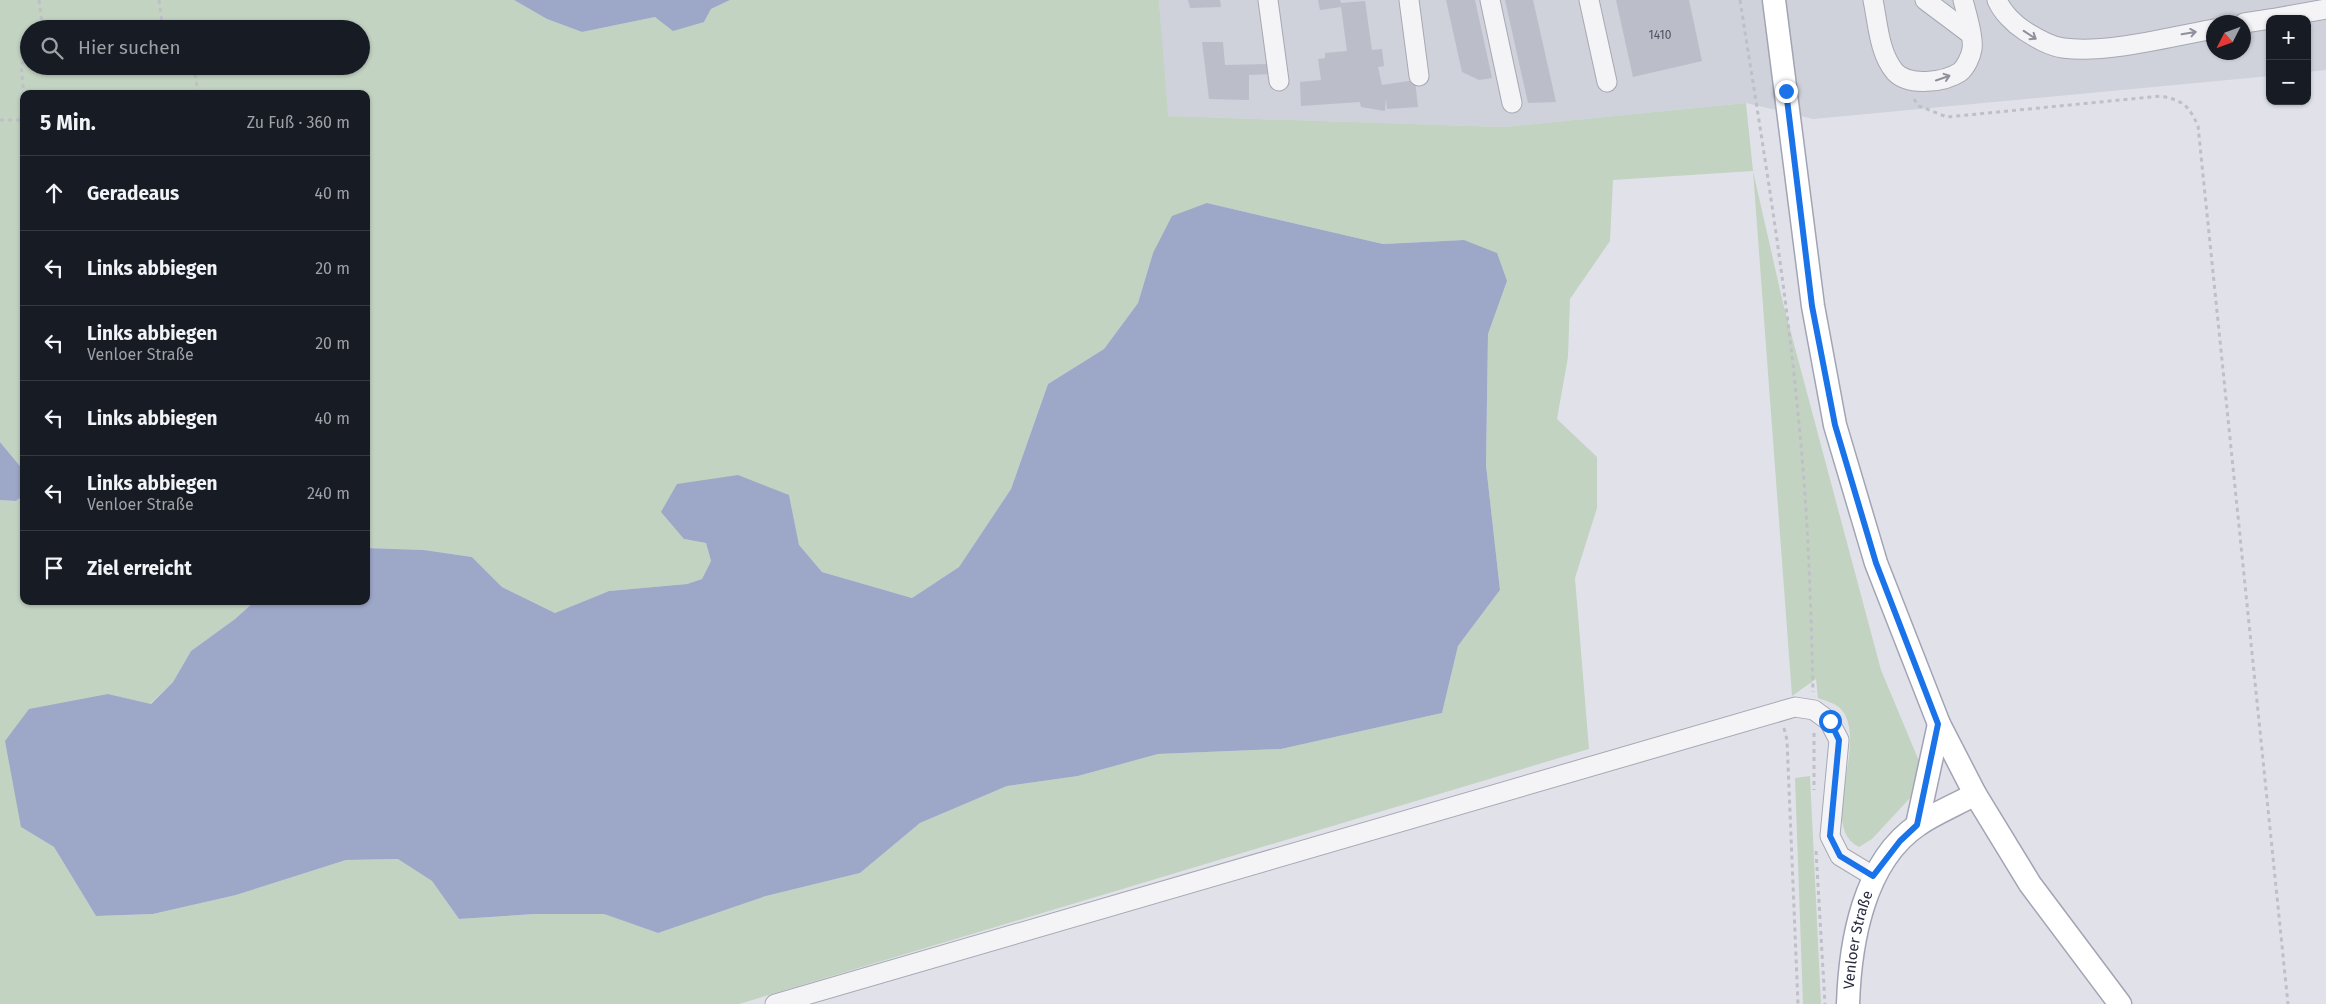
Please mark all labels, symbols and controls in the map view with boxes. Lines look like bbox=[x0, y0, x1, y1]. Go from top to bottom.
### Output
north arrow bbox=[2206, 15, 2251, 60]
map controls bbox=[2266, 15, 2311, 105]
button: + bbox=[2266, 15, 2311, 60]
search box bbox=[20, 20, 370, 75]
house number: 1410 bbox=[1649, 28, 1672, 42]
one-way arrow bbox=[2180, 28, 2196, 38]
one-way arrow bbox=[2023, 30, 2037, 40]
icon: search bbox=[38, 34, 66, 62]
text: Hier suchen bbox=[78, 36, 181, 59]
button: − bbox=[2266, 60, 2311, 105]
one-way arrow bbox=[1935, 73, 1950, 82]
route end bbox=[1775, 80, 1798, 103]
text: 5 Min. bbox=[40, 110, 96, 136]
text: Zu Fuß · 360 m bbox=[247, 113, 350, 132]
icon: ahead bbox=[40, 179, 68, 207]
text: Geradeaus bbox=[87, 182, 179, 205]
text: 40 m bbox=[315, 184, 350, 203]
icon: left bbox=[40, 254, 68, 282]
text: Links abbiegen bbox=[87, 257, 218, 280]
text: 20 m bbox=[315, 259, 350, 278]
text: Links abbiegen bbox=[87, 322, 218, 345]
icon: left bbox=[40, 329, 68, 357]
text: 20 m bbox=[315, 334, 350, 353]
text: Venloer Straße bbox=[87, 345, 194, 364]
icon: left bbox=[40, 404, 68, 432]
text: Links abbiegen bbox=[87, 407, 218, 430]
text: 40 m bbox=[315, 409, 350, 428]
text: Links abbiegen bbox=[87, 472, 218, 495]
icon: left bbox=[40, 479, 68, 507]
text: 240 m bbox=[307, 484, 350, 503]
text: Venloer Straße bbox=[87, 495, 194, 514]
icon: arrive bbox=[40, 554, 68, 582]
text: Ziel erreicht bbox=[87, 557, 192, 580]
route start bbox=[1819, 710, 1842, 733]
street label: Venloer Straße bbox=[1840, 888, 1877, 990]

